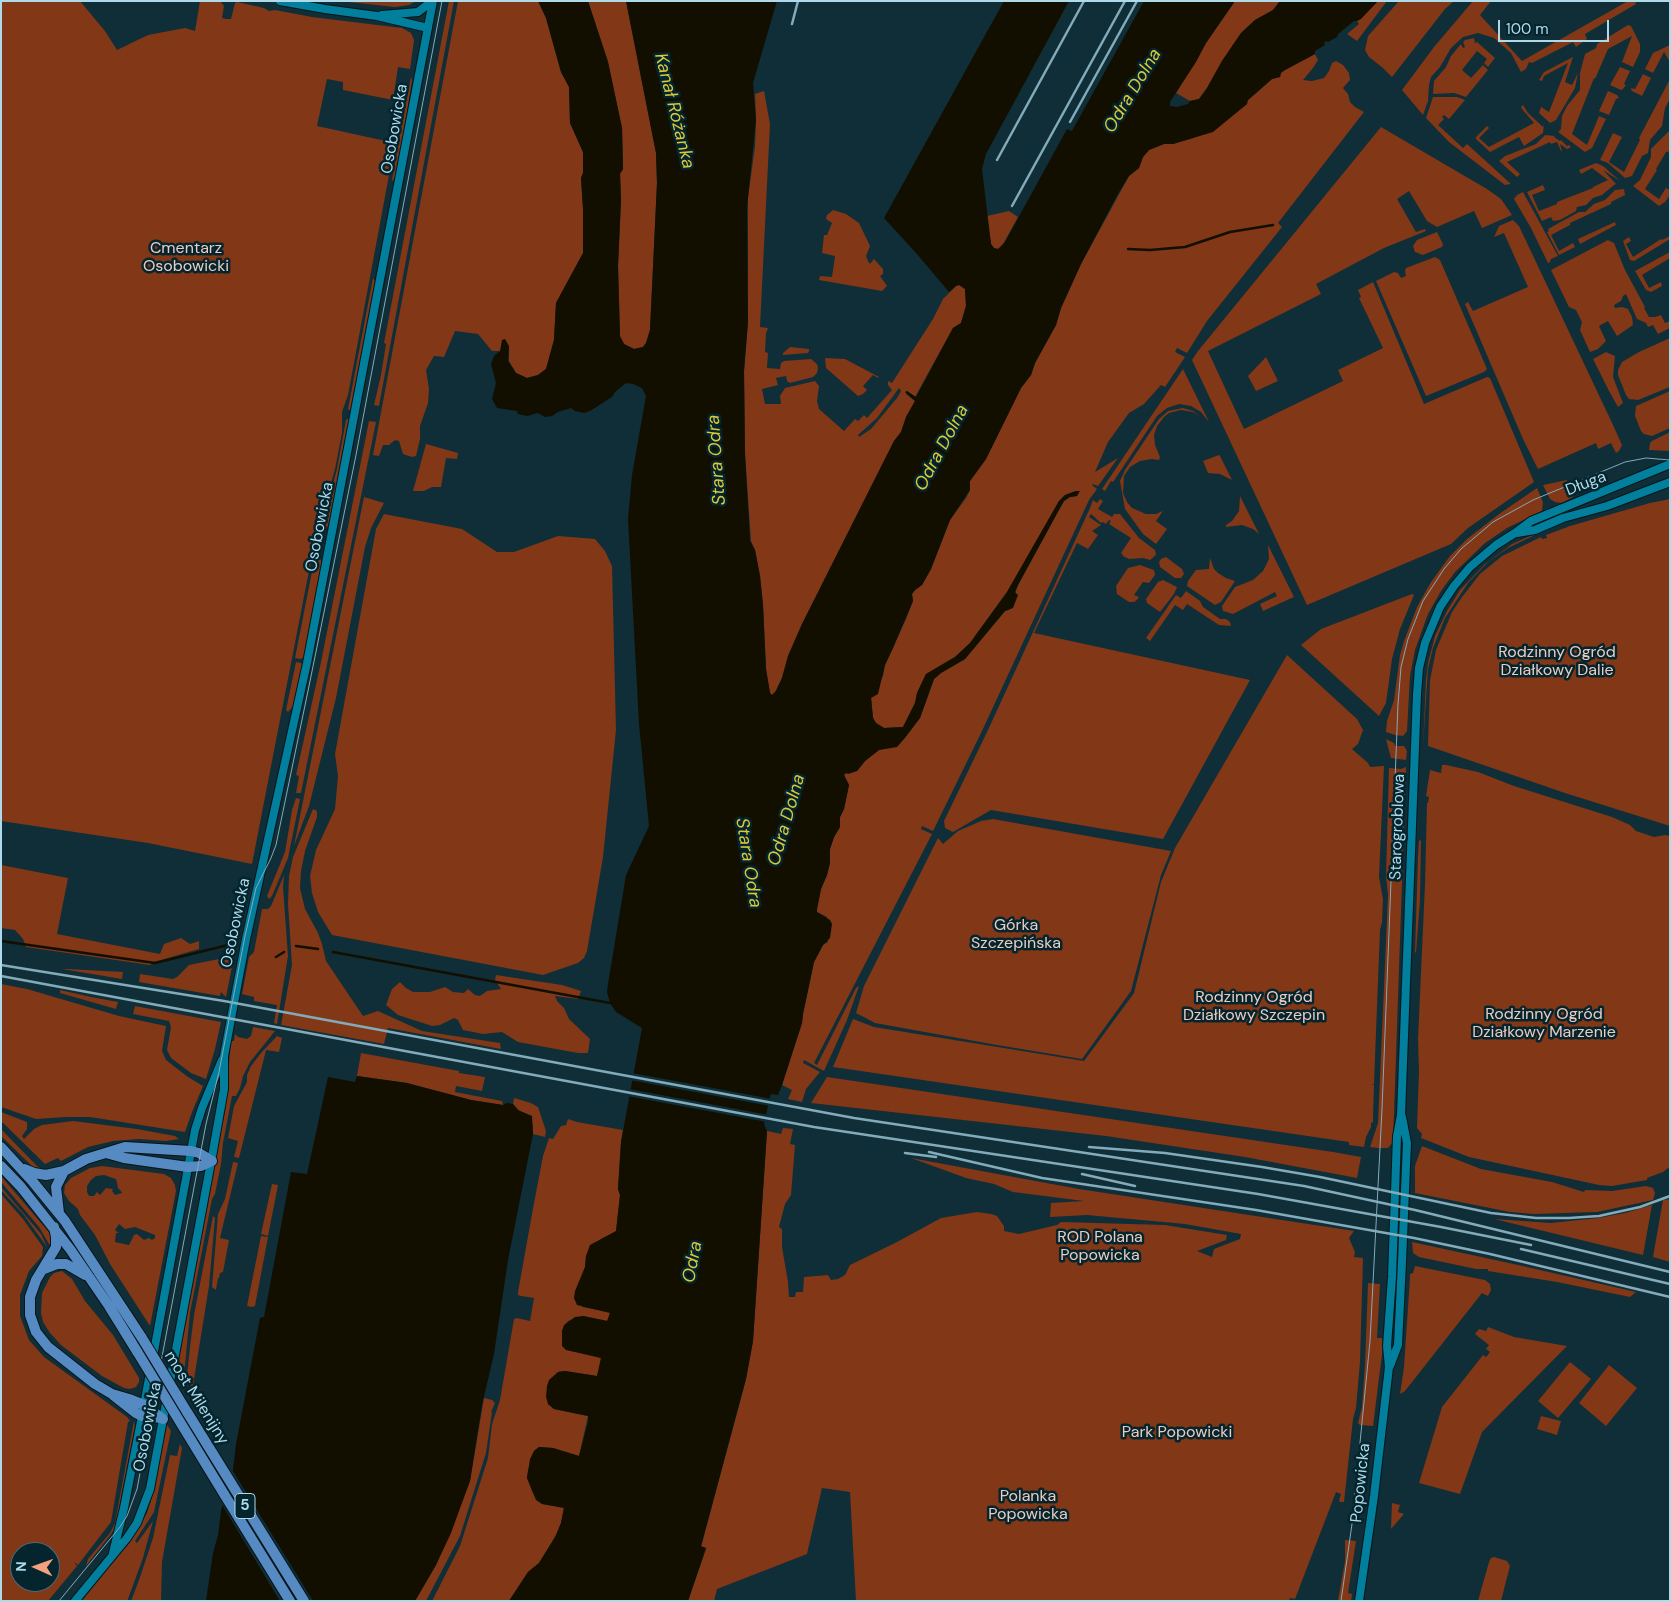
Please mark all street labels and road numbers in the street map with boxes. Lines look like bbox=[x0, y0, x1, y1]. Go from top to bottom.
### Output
street label: Osobowicka bbox=[378, 83, 412, 175]
street label: Długa bbox=[1563, 468, 1609, 500]
street label: Osobowicka bbox=[302, 481, 338, 573]
street label: Starogroblowa bbox=[1387, 773, 1409, 881]
street label: Osobowicka bbox=[217, 876, 255, 970]
street label: most Milenijny bbox=[160, 1348, 232, 1448]
street label: Osobowicka bbox=[130, 1381, 166, 1473]
street label: Popowicka bbox=[1347, 1443, 1375, 1523]
road number: 5 bbox=[235, 1494, 255, 1518]

